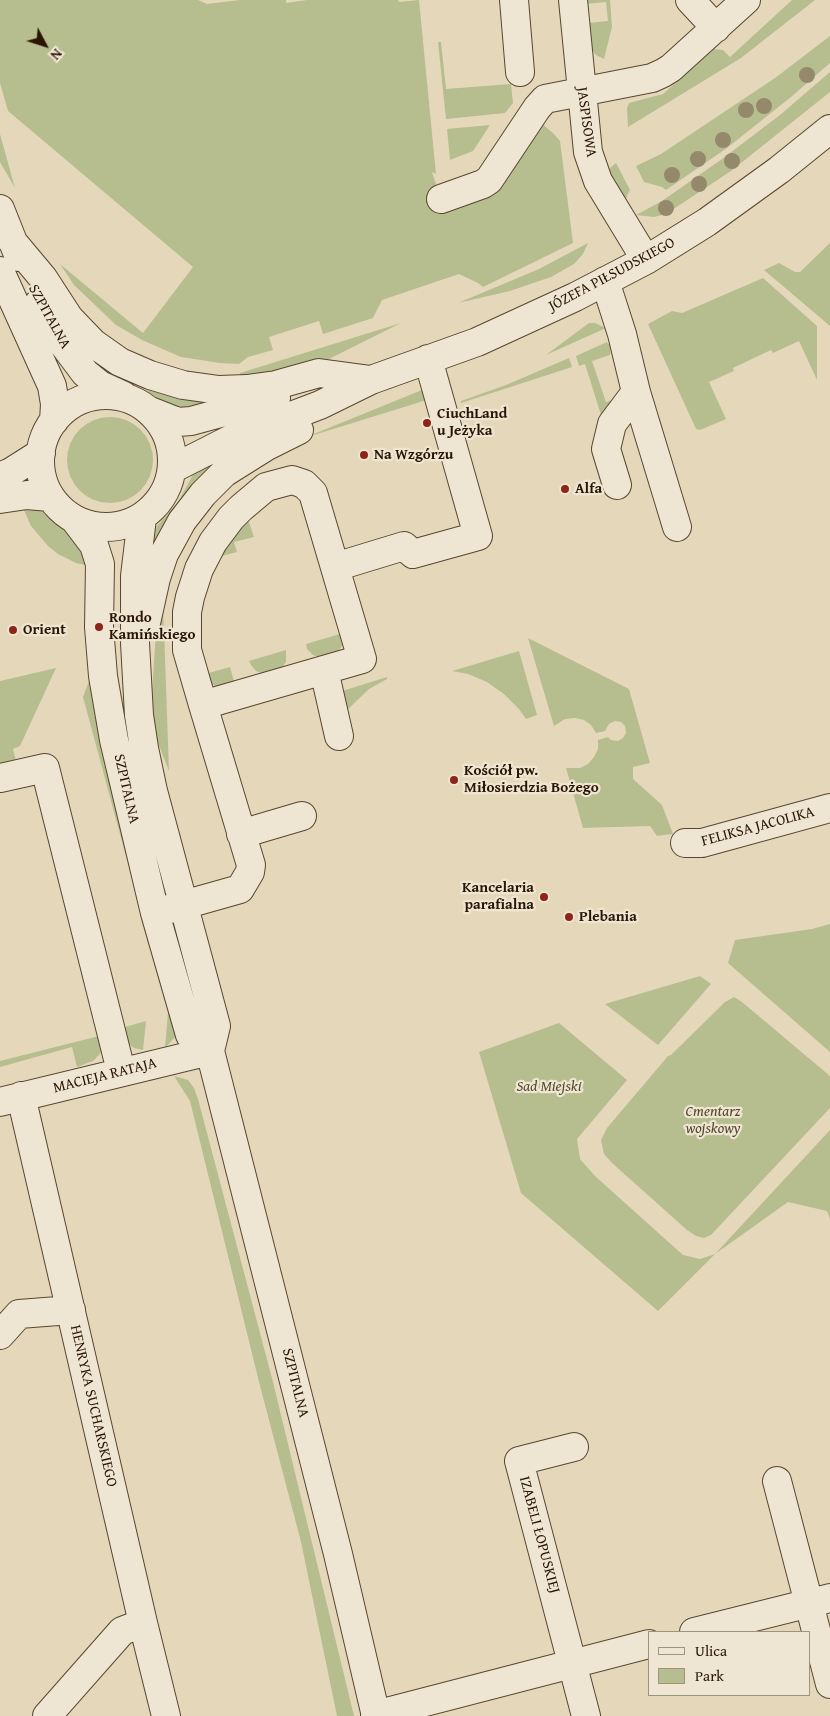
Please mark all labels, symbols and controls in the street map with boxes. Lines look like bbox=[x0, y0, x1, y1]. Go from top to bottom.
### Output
north arrow bbox=[20, 20, 70, 70]
text: N bbox=[46, 45, 67, 65]
street label: JASPISOWA bbox=[572, 86, 600, 158]
street label: JÓZEFA PIŁSUDSKIEGO bbox=[546, 234, 678, 316]
street label: SZPITALNA bbox=[24, 282, 74, 352]
place label: CiuchLand u Jeżyka bbox=[437, 405, 507, 440]
marker: CiuchLand u Jeżyka bbox=[421, 417, 433, 429]
place label: Na Wzgórzu bbox=[374, 446, 453, 464]
marker: Na Wzgórzu bbox=[358, 449, 370, 461]
place label: Alfa bbox=[575, 480, 602, 498]
marker: Alfa bbox=[559, 483, 571, 495]
place label: Rondo Kamińskiego bbox=[109, 609, 195, 644]
place label: Orient bbox=[23, 621, 66, 639]
marker: Rondo Kamińskiego bbox=[93, 621, 105, 633]
marker: Orient bbox=[7, 624, 19, 636]
street label: SZPITALNA bbox=[109, 752, 143, 826]
place label: Kościół pw. Miłosierdzia Bożego bbox=[464, 762, 599, 797]
marker: Kościół pw. Miłosierdzia Bożego bbox=[448, 774, 460, 786]
street label: FELIKSA JACOLIKA bbox=[700, 803, 816, 851]
place label: Kancelaria parafialna bbox=[462, 879, 534, 914]
marker: Kancelaria parafialna bbox=[538, 891, 550, 903]
place label: Plebania bbox=[579, 908, 637, 926]
marker: Plebania bbox=[563, 911, 575, 923]
street label: MACIEJA RATAJA bbox=[51, 1054, 159, 1098]
park label: Sad Miejski bbox=[517, 1078, 581, 1096]
park label: Cmentarz wojskowy bbox=[685, 1103, 741, 1138]
street label: HENRYKA SUCHARSKIEGO bbox=[66, 1323, 120, 1489]
street label: SZPITALNA bbox=[278, 1346, 312, 1420]
street label: IZABELI ŁOPUSKIEJ bbox=[515, 1474, 563, 1596]
legend bbox=[648, 1631, 810, 1696]
text: Ulica bbox=[695, 1640, 727, 1661]
text: Park bbox=[695, 1665, 724, 1686]

